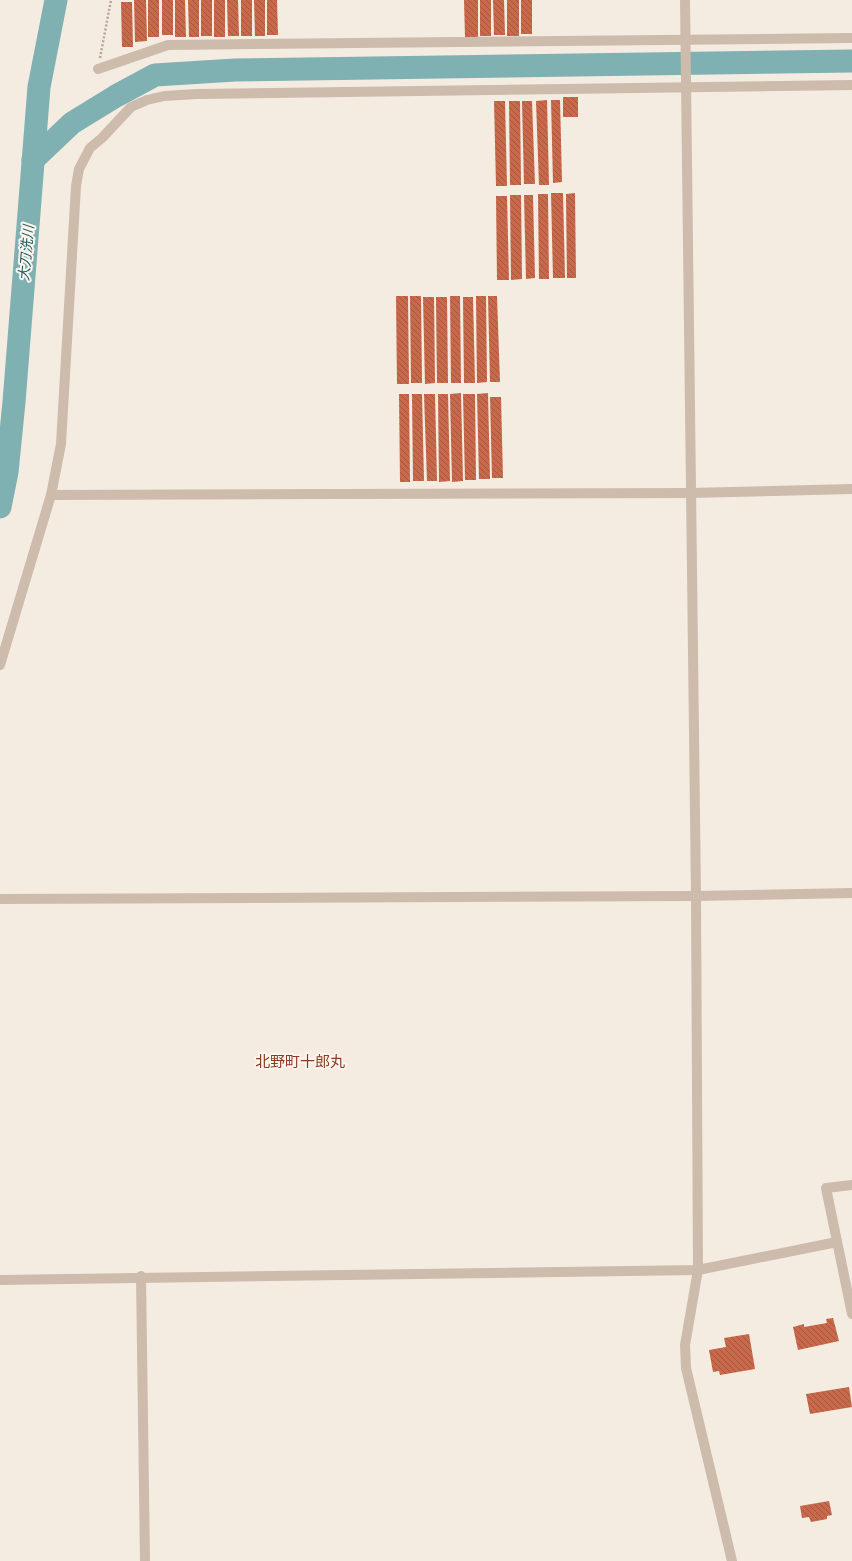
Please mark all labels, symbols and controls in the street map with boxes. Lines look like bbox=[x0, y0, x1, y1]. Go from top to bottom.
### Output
water label: 大刀洗川 bbox=[16, 222, 37, 282]
district label: 北野町十郎丸 bbox=[255, 1053, 345, 1070]

